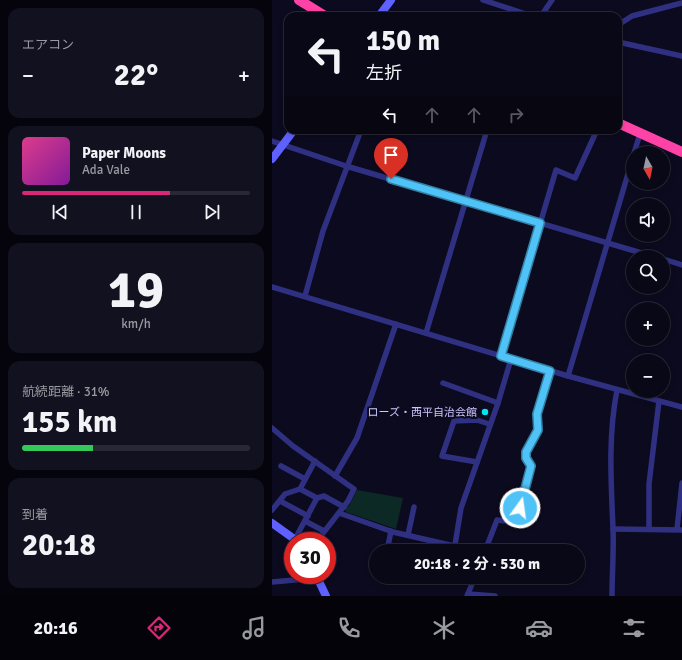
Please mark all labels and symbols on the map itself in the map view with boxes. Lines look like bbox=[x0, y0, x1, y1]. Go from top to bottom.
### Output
pin bbox=[374, 138, 408, 179]
north arrow bbox=[626, 146, 670, 190]
place label: ローズ・西平自治会館 bbox=[368, 406, 477, 419]
marker: ローズ・西平自治会館 bbox=[480, 407, 490, 417]
position arrow bbox=[499, 487, 541, 529]
speed limit sign: 30 bbox=[284, 532, 336, 584]

